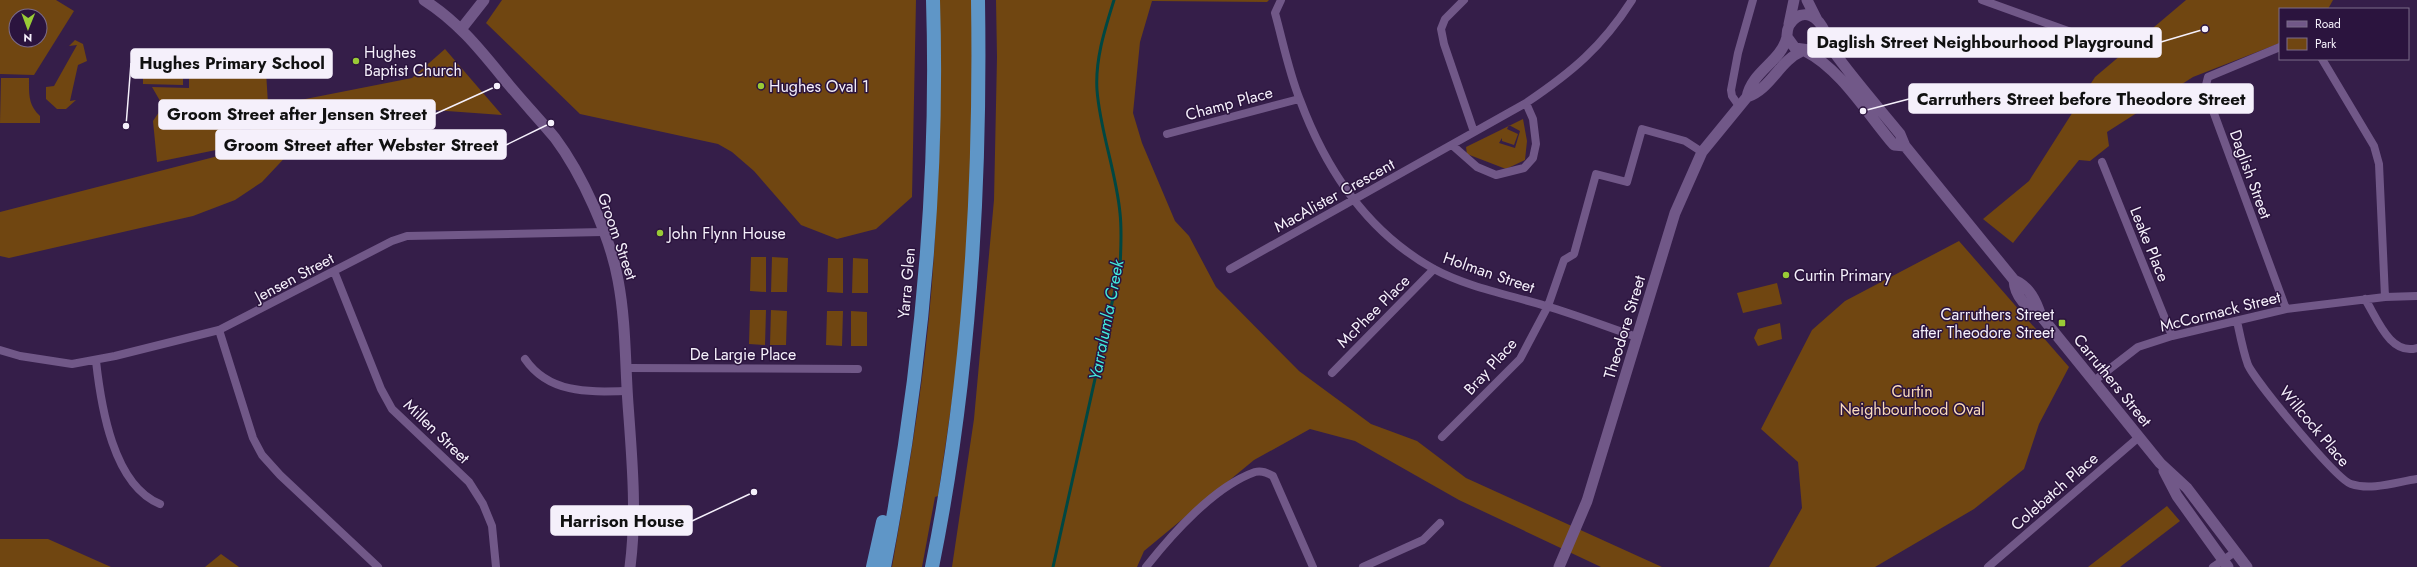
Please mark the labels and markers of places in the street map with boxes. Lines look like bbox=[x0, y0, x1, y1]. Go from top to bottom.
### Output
callout: Daglish Street Neighbourhood Playground bbox=[1808, 28, 2161, 57]
place label: Hughes Baptist Church bbox=[364, 41, 462, 82]
callout: Hughes Primary School bbox=[131, 49, 332, 78]
marker: Hughes Baptist Church bbox=[351, 56, 361, 66]
place label: Hughes Oval 1 bbox=[769, 75, 869, 98]
marker: Hughes Oval 1 bbox=[756, 81, 766, 91]
callout: Carruthers Street before Theodore Street bbox=[1909, 84, 2253, 113]
callout: Groom Street after Jensen Street bbox=[159, 100, 435, 129]
callout: Groom Street after Webster Street bbox=[216, 130, 506, 159]
place label: John Flynn House bbox=[666, 222, 786, 245]
marker: John Flynn House bbox=[655, 228, 665, 238]
place label: Curtin Primary bbox=[1794, 264, 1892, 287]
marker: Curtin Primary bbox=[1781, 270, 1791, 280]
place label: Carruthers Street after Theodore Street bbox=[1912, 303, 2054, 344]
marker: Carruthers Street after Theodore Street bbox=[2057, 318, 2067, 328]
callout: Harrison House bbox=[551, 506, 692, 535]

